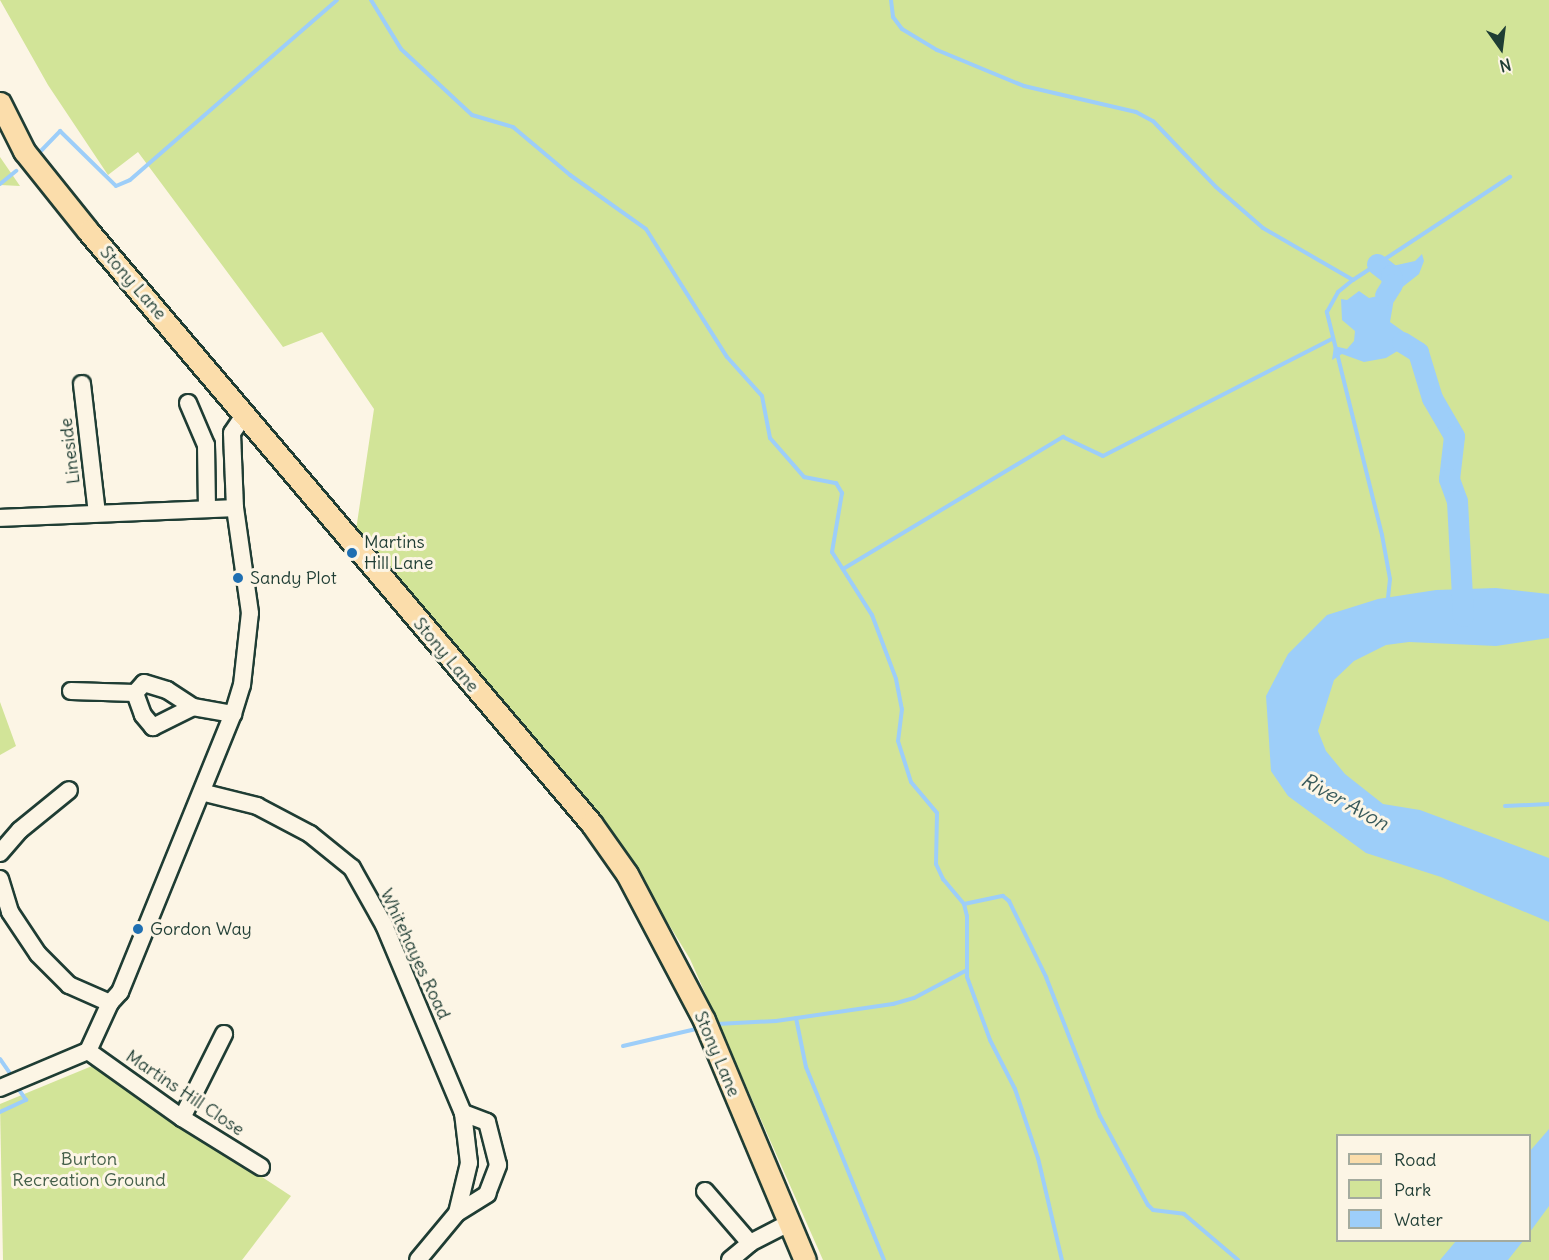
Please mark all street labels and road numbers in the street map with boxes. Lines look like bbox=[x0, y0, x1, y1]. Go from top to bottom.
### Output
street label: Stony Lane bbox=[95, 242, 171, 324]
street label: Lineside bbox=[55, 417, 85, 485]
street label: Stony Lane bbox=[409, 613, 483, 697]
street label: Whitehayes Road bbox=[375, 885, 455, 1023]
street label: Stony Lane bbox=[689, 1008, 745, 1100]
street label: Martins Hill Close bbox=[122, 1045, 248, 1141]

